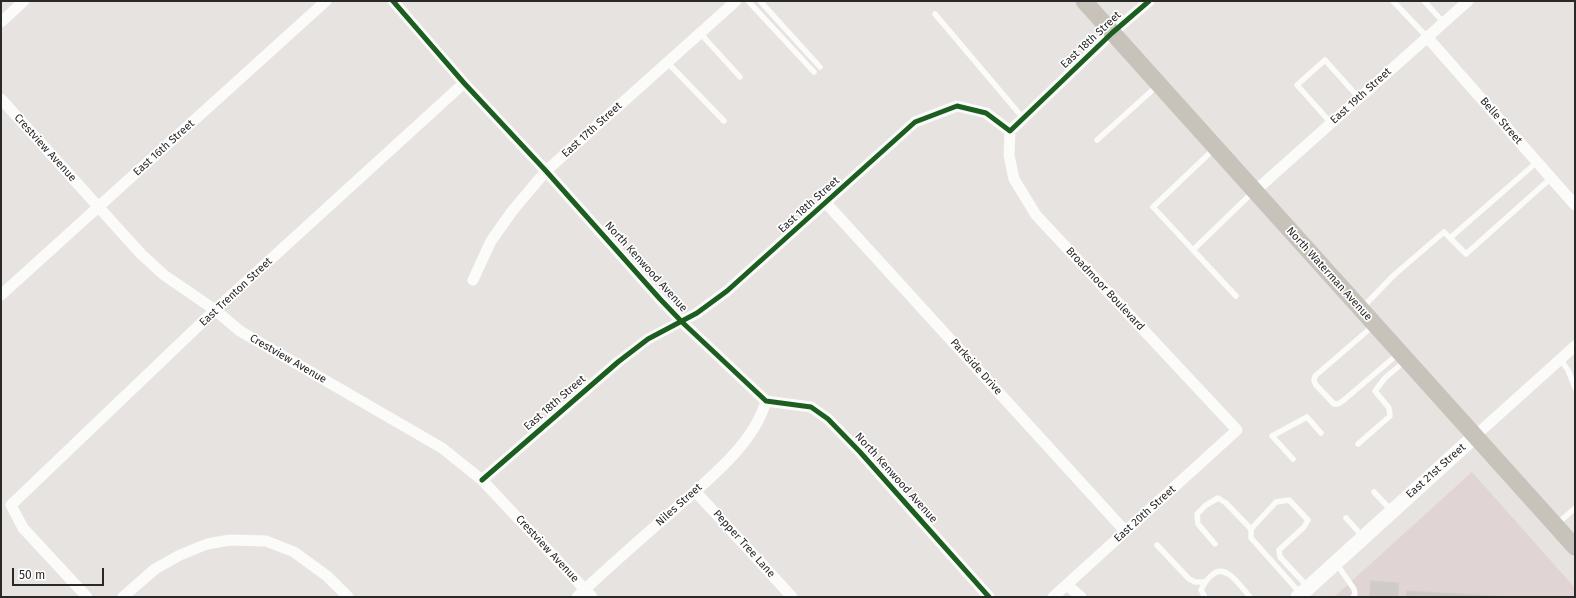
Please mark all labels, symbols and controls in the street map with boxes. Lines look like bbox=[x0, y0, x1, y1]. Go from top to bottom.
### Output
street label: East 18th Street bbox=[1058, 9, 1124, 71]
street label: East 19th Street bbox=[1328, 65, 1394, 127]
street label: Belle Street bbox=[1477, 95, 1525, 147]
street label: East 17th Street bbox=[559, 100, 625, 160]
street label: Crestview Avenue bbox=[11, 111, 79, 185]
street label: East 16th Street bbox=[131, 117, 197, 179]
street label: East 18th Street bbox=[776, 174, 842, 236]
street label: North Kenwood Avenue bbox=[602, 219, 690, 315]
street label: North Waterman Avenue bbox=[1283, 224, 1375, 324]
street label: Broadmoor Boulevard bbox=[1063, 245, 1147, 333]
street label: East Trenton Street bbox=[197, 255, 275, 329]
street label: Crestview Avenue bbox=[247, 332, 329, 386]
street label: Parkside Drive bbox=[947, 336, 1005, 398]
street label: East 18th Street bbox=[521, 373, 589, 433]
street label: North Kenwood Avenue bbox=[852, 430, 940, 526]
street label: East 21st Street bbox=[1404, 441, 1468, 501]
street label: Niles Street bbox=[653, 481, 705, 529]
street label: East 20th Street bbox=[1111, 483, 1179, 545]
street label: Pepper Tree Lane bbox=[710, 508, 778, 580]
street label: Crestview Avenue bbox=[513, 513, 581, 585]
scale bar bbox=[14, 560, 106, 586]
text: 50 m bbox=[19, 568, 45, 582]

